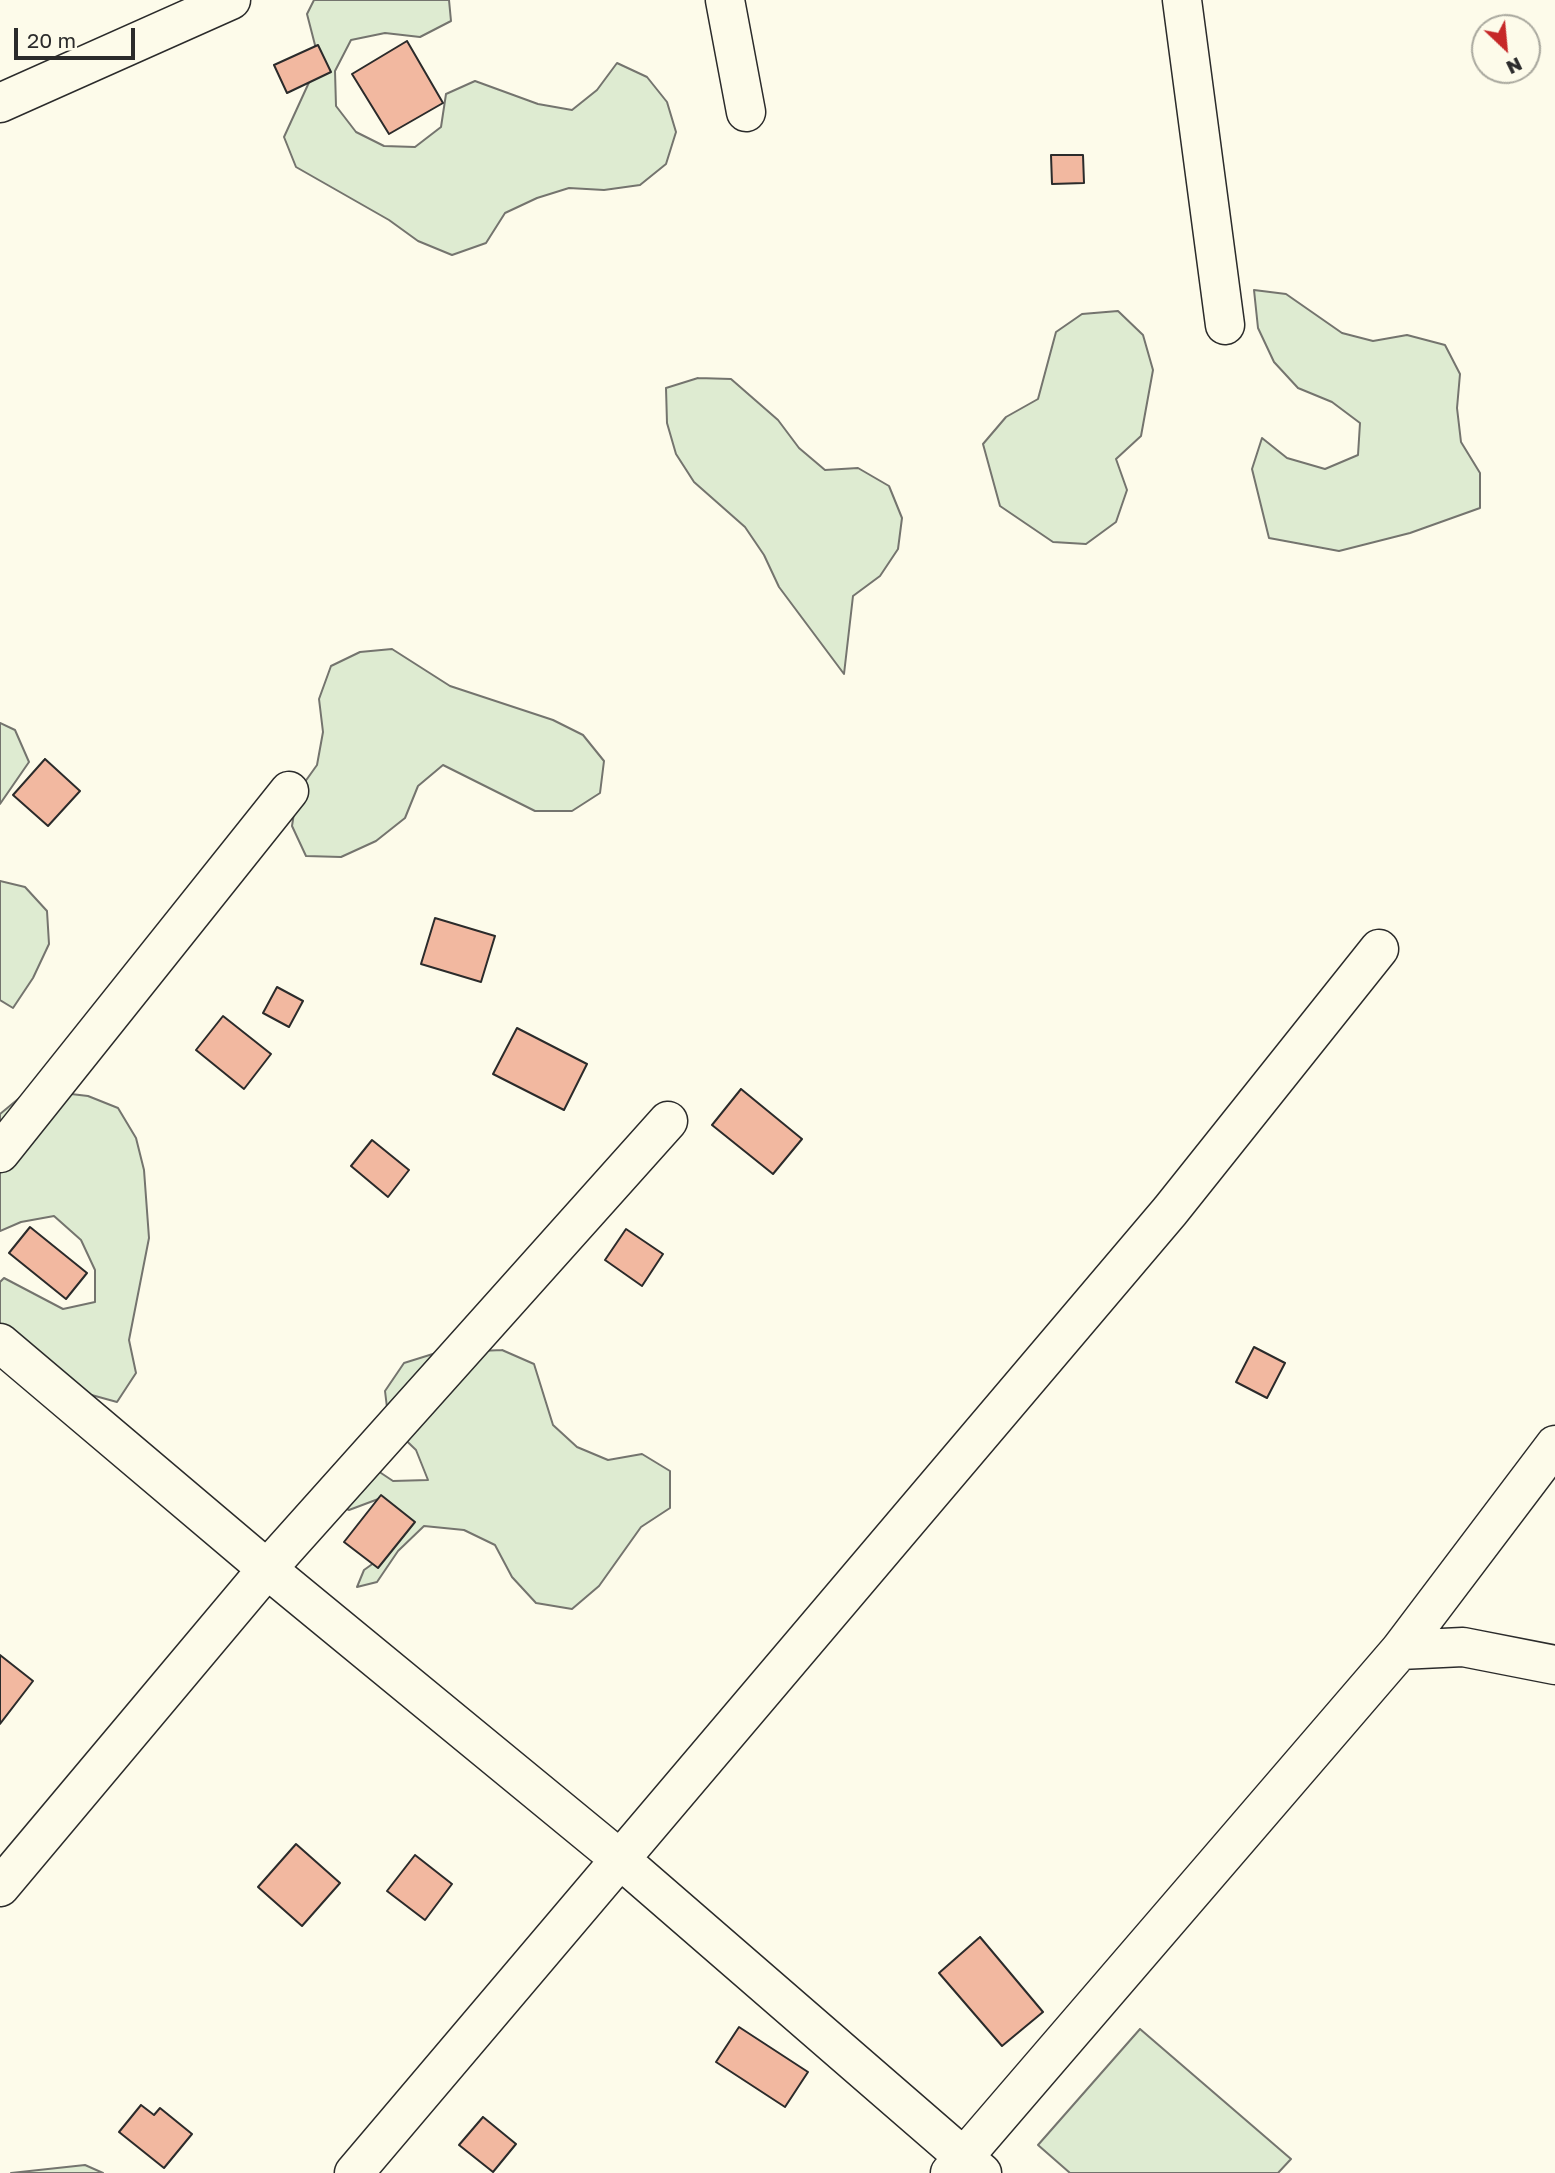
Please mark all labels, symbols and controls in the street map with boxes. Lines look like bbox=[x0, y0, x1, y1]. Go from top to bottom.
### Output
scale bar bbox=[18, 14, 138, 58]
north arrow bbox=[1471, 14, 1541, 84]
text: 20 m bbox=[27, 27, 76, 53]
text: N bbox=[1503, 53, 1526, 80]

